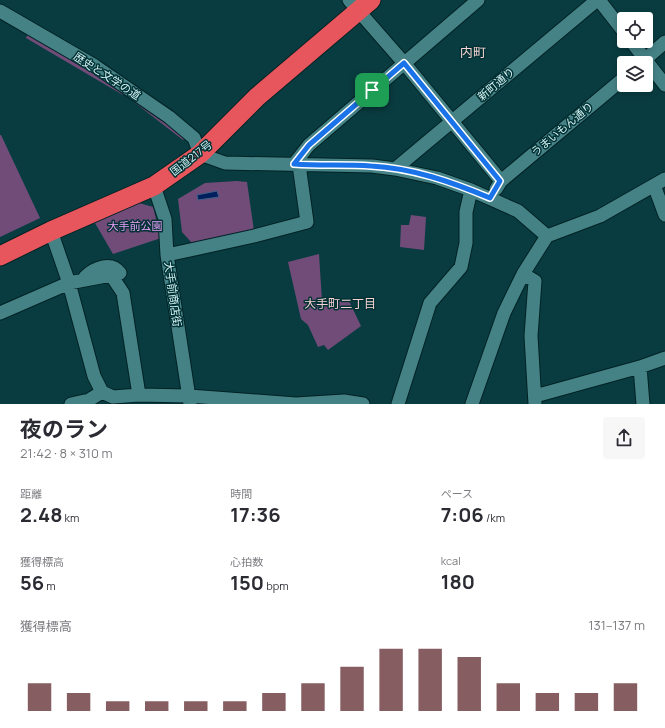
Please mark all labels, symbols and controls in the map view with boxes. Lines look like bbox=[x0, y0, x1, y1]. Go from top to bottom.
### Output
map controls bbox=[617, 12, 653, 92]
button: locate bbox=[617, 12, 653, 48]
district label: 内町 bbox=[460, 43, 486, 61]
street label: 歴史と文学の道 bbox=[71, 48, 144, 103]
button: layers bbox=[617, 56, 653, 92]
street label: 新町通り bbox=[474, 64, 517, 104]
pin bbox=[355, 73, 389, 107]
icon: arrive bbox=[361, 79, 383, 101]
street label: うまいもん通り bbox=[527, 98, 596, 159]
street label: 国道217号 bbox=[167, 137, 215, 179]
park label: 大手前公園 bbox=[108, 218, 163, 233]
street label: 大手前商店街 bbox=[161, 260, 186, 328]
district label: 大手町二丁目 bbox=[304, 295, 376, 312]
text: 夜のラン bbox=[20, 414, 108, 444]
button: share bbox=[603, 417, 645, 459]
text: 21:42 · 8 × 310 m bbox=[20, 444, 112, 462]
text: 距離 bbox=[20, 486, 42, 501]
text: 時間 bbox=[230, 486, 252, 501]
text: ペース bbox=[441, 486, 473, 501]
text: 2.48 bbox=[20, 501, 62, 528]
text: 17:36 bbox=[230, 501, 281, 528]
text: 7:06 bbox=[441, 501, 484, 528]
text: km bbox=[62, 510, 79, 525]
text: /km bbox=[484, 510, 505, 525]
text: kcal bbox=[441, 553, 461, 568]
text: 獲得標高 bbox=[20, 554, 64, 569]
text: 心拍数 bbox=[230, 554, 263, 569]
text: 180 bbox=[441, 568, 475, 595]
text: 56 bbox=[20, 569, 44, 596]
text: 150 bbox=[230, 569, 264, 596]
text: m bbox=[44, 578, 56, 593]
text: bpm bbox=[264, 578, 289, 593]
text: 131–137 m bbox=[589, 616, 645, 634]
text: 獲得標高 bbox=[20, 617, 72, 635]

